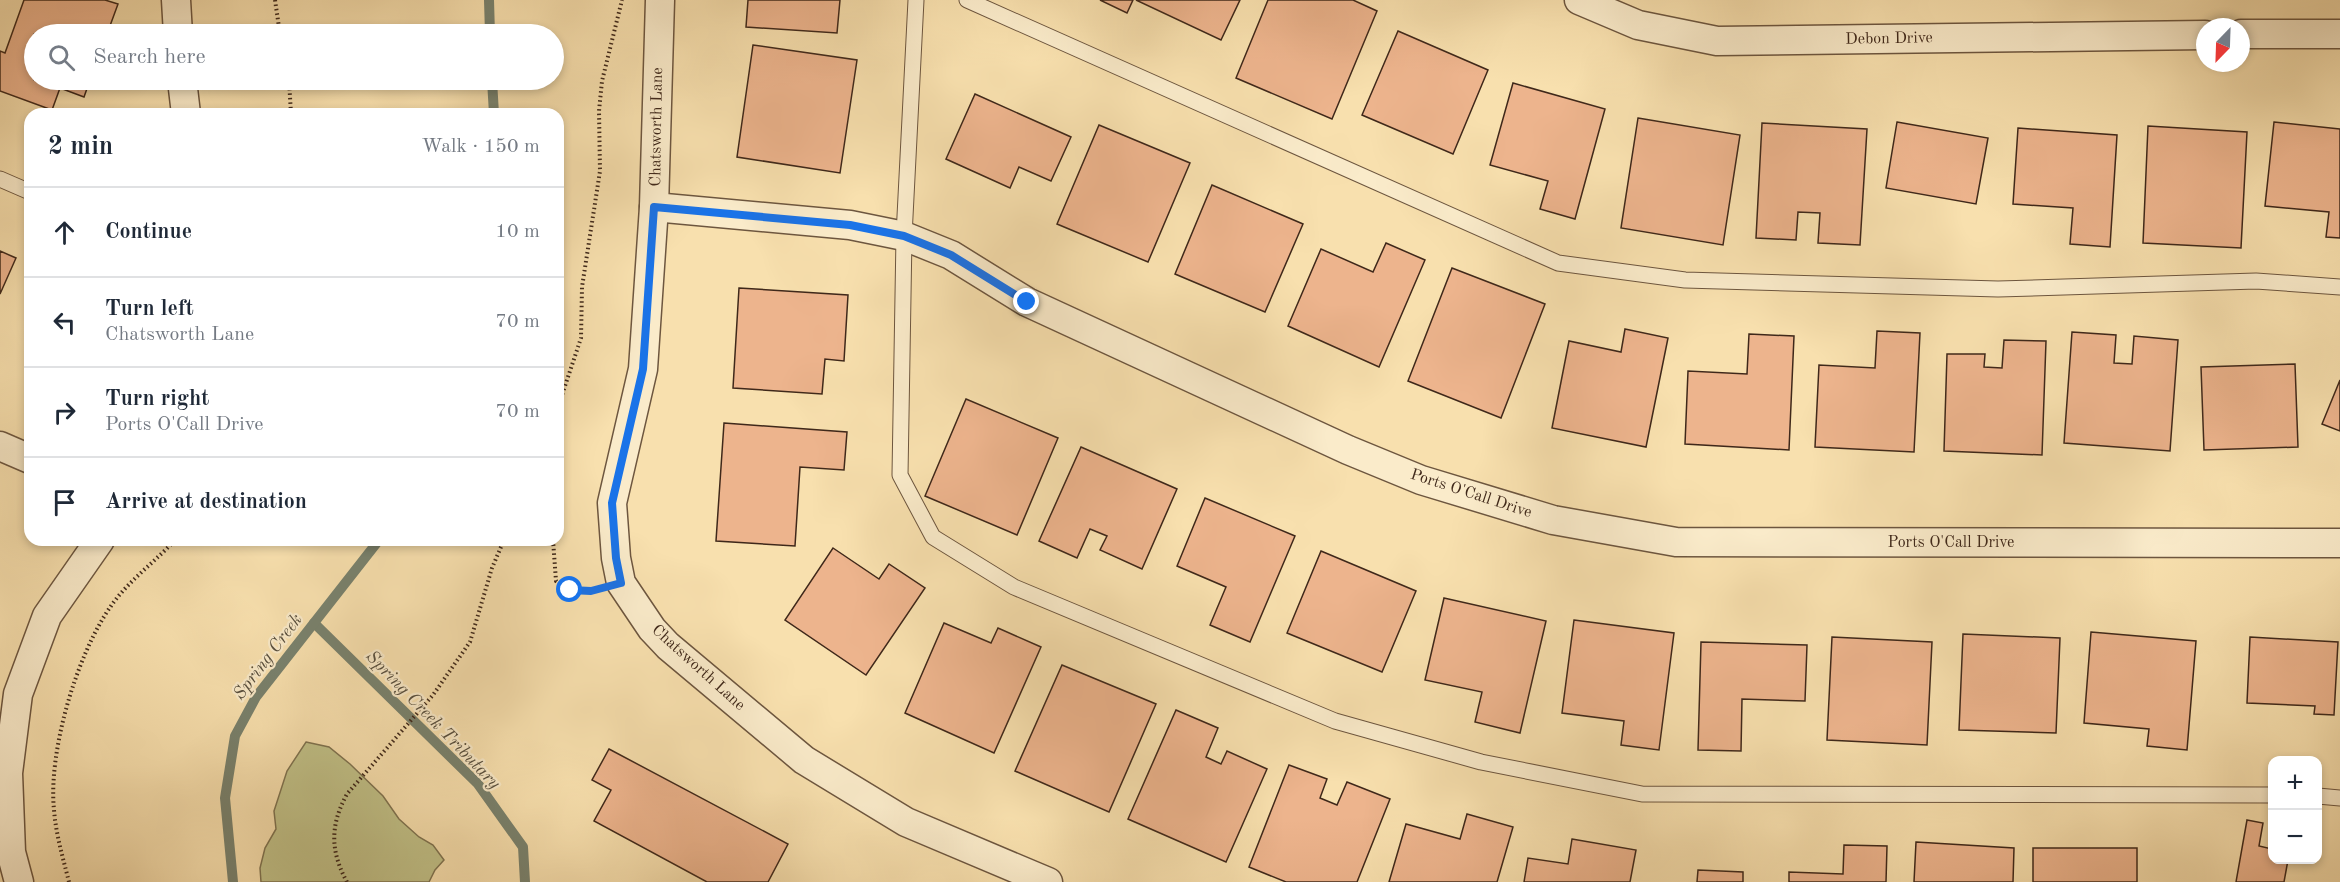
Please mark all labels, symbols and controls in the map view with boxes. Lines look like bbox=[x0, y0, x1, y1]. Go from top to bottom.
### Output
north arrow bbox=[2196, 18, 2250, 72]
search box bbox=[24, 24, 564, 90]
street label: Debon Drive bbox=[1845, 30, 1933, 48]
icon: search bbox=[45, 41, 78, 74]
text: Search here bbox=[93, 46, 206, 68]
street label: Chatsworth Lane bbox=[648, 67, 666, 187]
text: 2 min bbox=[48, 134, 113, 160]
text: Walk · 150 m bbox=[421, 137, 540, 157]
icon: ahead bbox=[48, 216, 81, 249]
text: Continue bbox=[105, 221, 192, 243]
text: 10 m bbox=[495, 222, 540, 242]
route end bbox=[1013, 288, 1039, 314]
text: Turn left bbox=[105, 298, 194, 320]
icon: left bbox=[48, 306, 81, 339]
text: 70 m bbox=[495, 312, 540, 332]
text: Chatsworth Lane bbox=[105, 325, 254, 345]
text: Turn right bbox=[105, 388, 209, 410]
icon: right bbox=[48, 396, 81, 429]
text: 70 m bbox=[495, 402, 540, 422]
text: Ports O'Call Drive bbox=[105, 415, 263, 435]
street label: Ports O'Call Drive bbox=[1408, 467, 1534, 521]
icon: arrive bbox=[48, 486, 81, 519]
text: Arrive at destination bbox=[105, 491, 307, 513]
street label: Ports O'Call Drive bbox=[1888, 535, 2014, 551]
route start bbox=[556, 576, 582, 602]
water label: Spring Creek bbox=[230, 611, 306, 703]
street label: Chatsworth Lane bbox=[648, 622, 748, 714]
water label: Spring Creek Tributary bbox=[362, 647, 504, 793]
map controls bbox=[2268, 756, 2322, 864]
button: + bbox=[2268, 756, 2322, 810]
button: − bbox=[2268, 810, 2322, 864]

